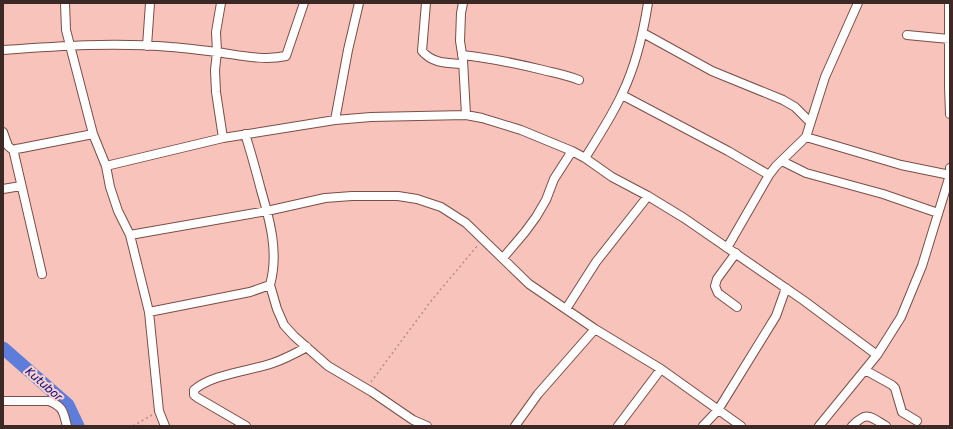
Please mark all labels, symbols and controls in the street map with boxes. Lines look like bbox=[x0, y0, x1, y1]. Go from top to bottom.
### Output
water label: Kutubor bbox=[23, 364, 66, 404]

